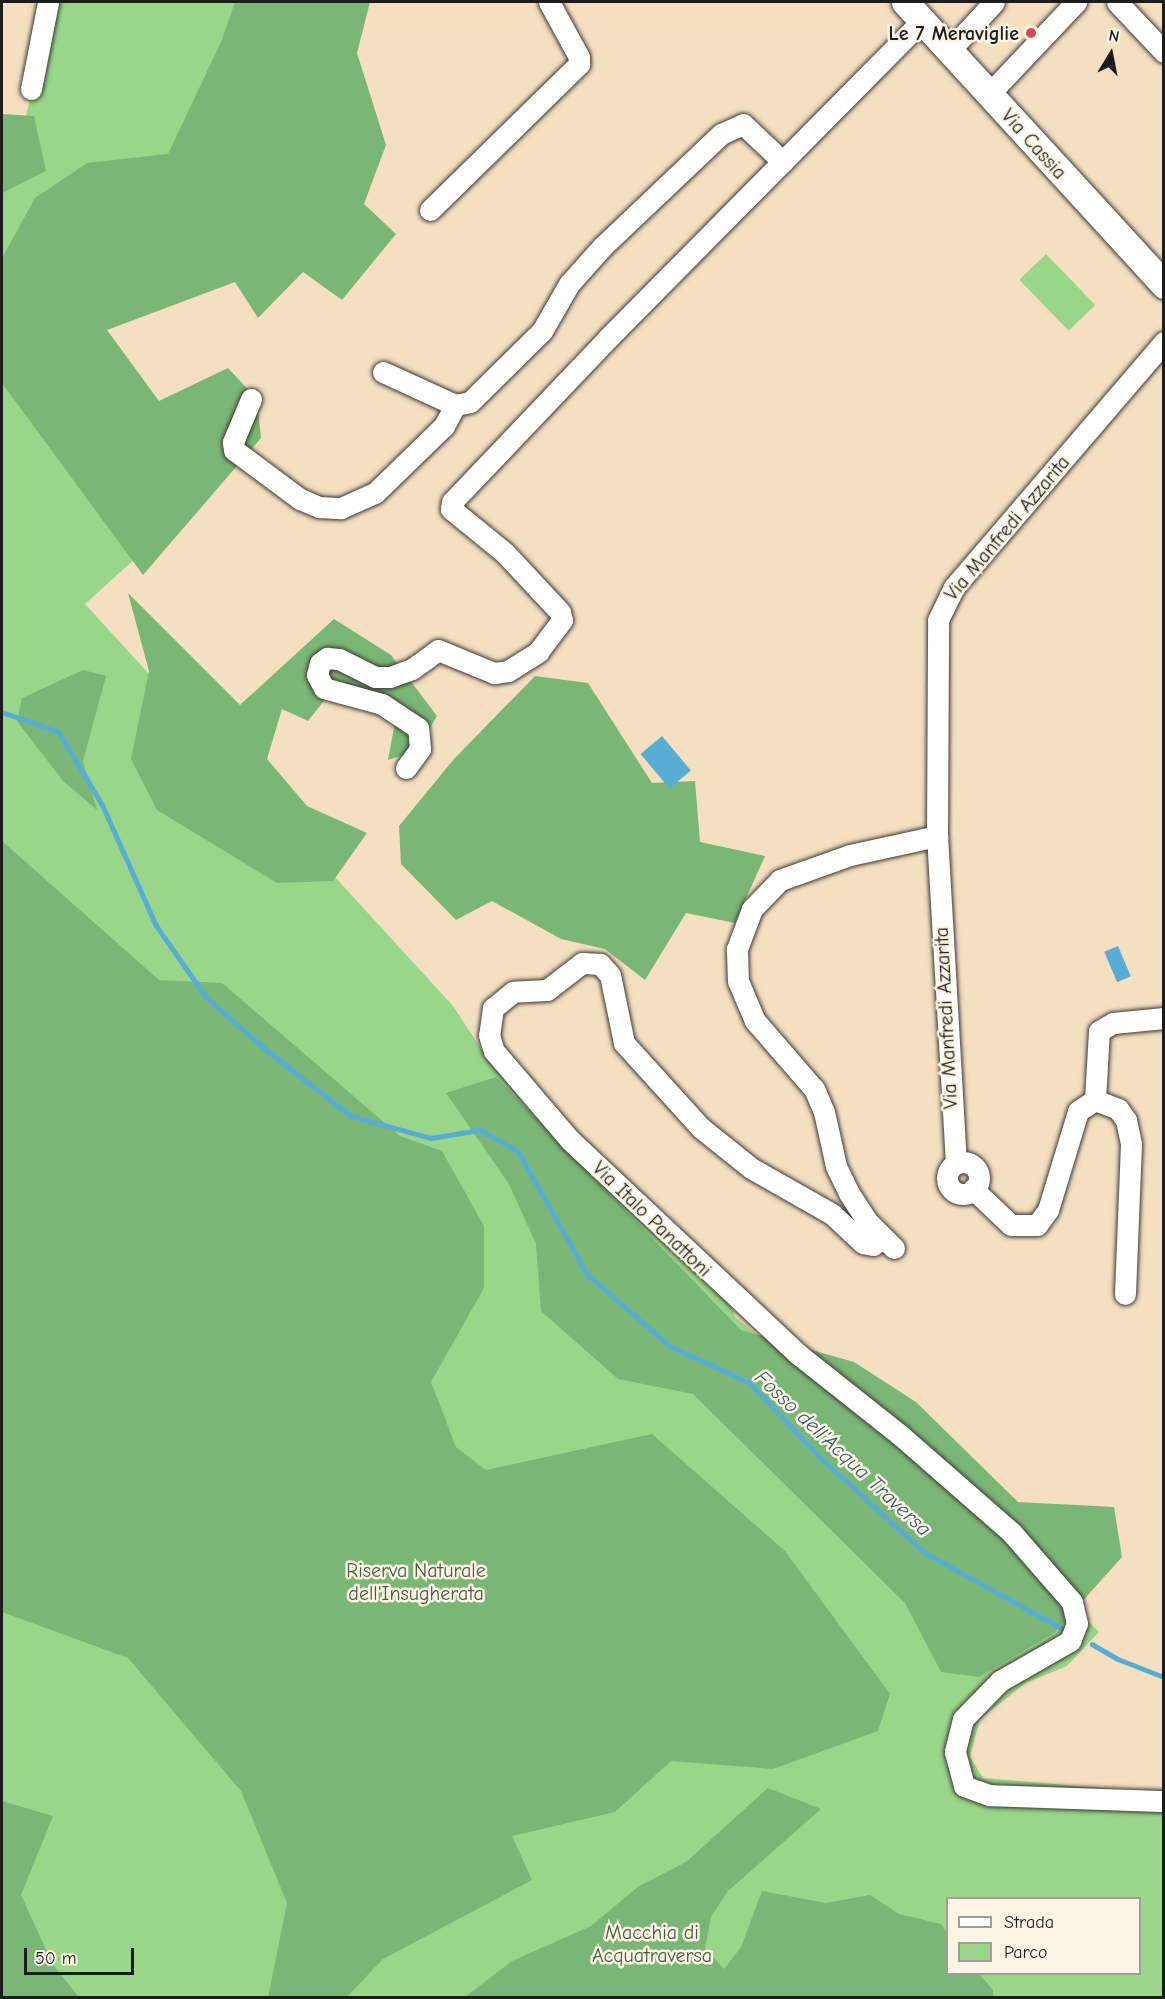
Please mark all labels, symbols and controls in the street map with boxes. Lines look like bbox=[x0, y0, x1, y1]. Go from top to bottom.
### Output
place label: Le 7 Meraviglie bbox=[888, 21, 1019, 45]
north arrow bbox=[1081, 24, 1141, 84]
marker: Le 7 Meraviglie bbox=[1024, 26, 1038, 40]
text: N bbox=[1107, 27, 1121, 46]
street label: Via Cassia bbox=[996, 104, 1072, 184]
street label: Via Manfredi Azzarita bbox=[939, 451, 1075, 605]
street label: Via Manfredi Azzarita bbox=[929, 926, 963, 1110]
street label: Via Italo Panattoni bbox=[587, 1156, 717, 1282]
water label: Fosso dell'Acqua Traversa bbox=[750, 1365, 936, 1541]
park label: Riserva Naturale dell'Insugherata bbox=[346, 1558, 486, 1605]
legend bbox=[946, 1897, 1141, 1975]
text: Strada bbox=[1004, 1912, 1054, 1933]
park label: Macchia di Acquatraversa bbox=[592, 1920, 712, 1967]
scale bar bbox=[27, 1936, 136, 1974]
text: Parco bbox=[1004, 1942, 1047, 1963]
text: 50 m bbox=[35, 1948, 77, 1969]

